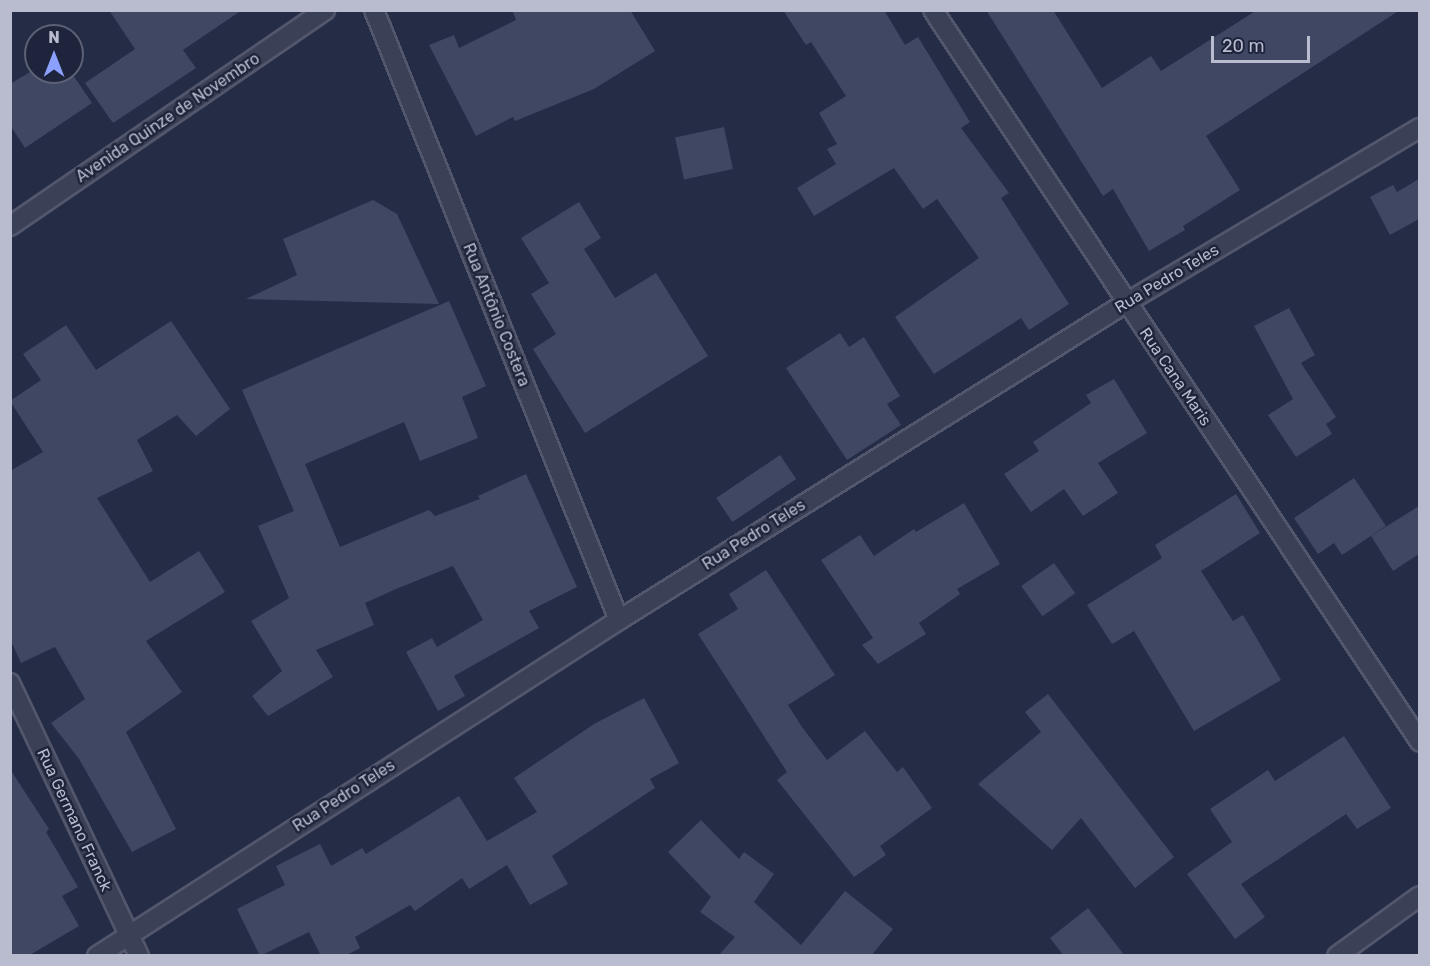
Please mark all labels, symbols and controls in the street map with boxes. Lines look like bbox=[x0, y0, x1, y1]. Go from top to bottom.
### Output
north arrow bbox=[24, 24, 84, 84]
scale bar bbox=[1214, 24, 1313, 62]
text: N bbox=[48, 28, 60, 47]
text: 20 m bbox=[1222, 35, 1264, 57]
street label: Avenida Quinze de Novembro bbox=[73, 49, 263, 187]
street label: Rua Antônio Costera bbox=[458, 240, 534, 390]
street label: Rua Pedro Teles bbox=[1111, 240, 1223, 318]
street label: Rua Cana Maris bbox=[1135, 324, 1215, 430]
street label: Rua Pedro Teles bbox=[699, 496, 809, 574]
street label: Rua Germano Franck bbox=[32, 746, 116, 894]
street label: Rua Pedro Teles bbox=[289, 756, 399, 836]

